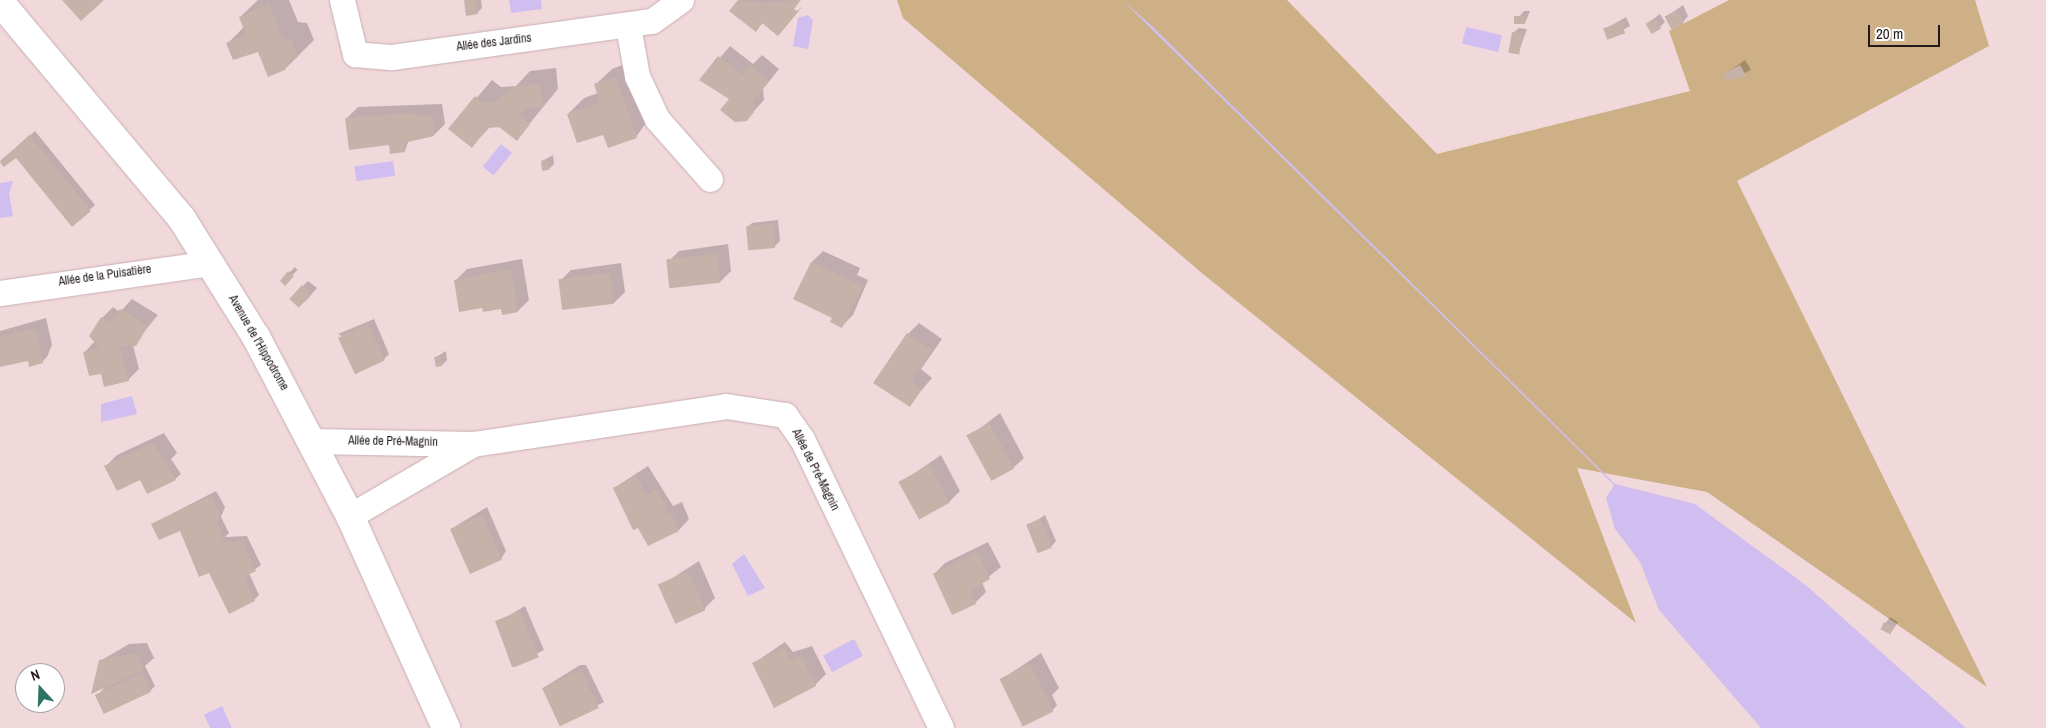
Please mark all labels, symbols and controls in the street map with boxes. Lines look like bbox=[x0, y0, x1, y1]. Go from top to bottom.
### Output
scale bar bbox=[1871, 15, 1944, 47]
text: 20 m bbox=[1876, 23, 1903, 44]
street label: Allée des Jardins bbox=[456, 31, 532, 55]
street label: Allée de la Puisatière bbox=[58, 262, 152, 290]
street label: Avenue de l'Hippodrome bbox=[225, 293, 291, 393]
street label: Allée de Pré-Magnin bbox=[788, 427, 842, 513]
street label: Allée de Pré-Magnin bbox=[348, 434, 438, 450]
north arrow bbox=[15, 663, 65, 713]
text: N bbox=[28, 665, 42, 685]

